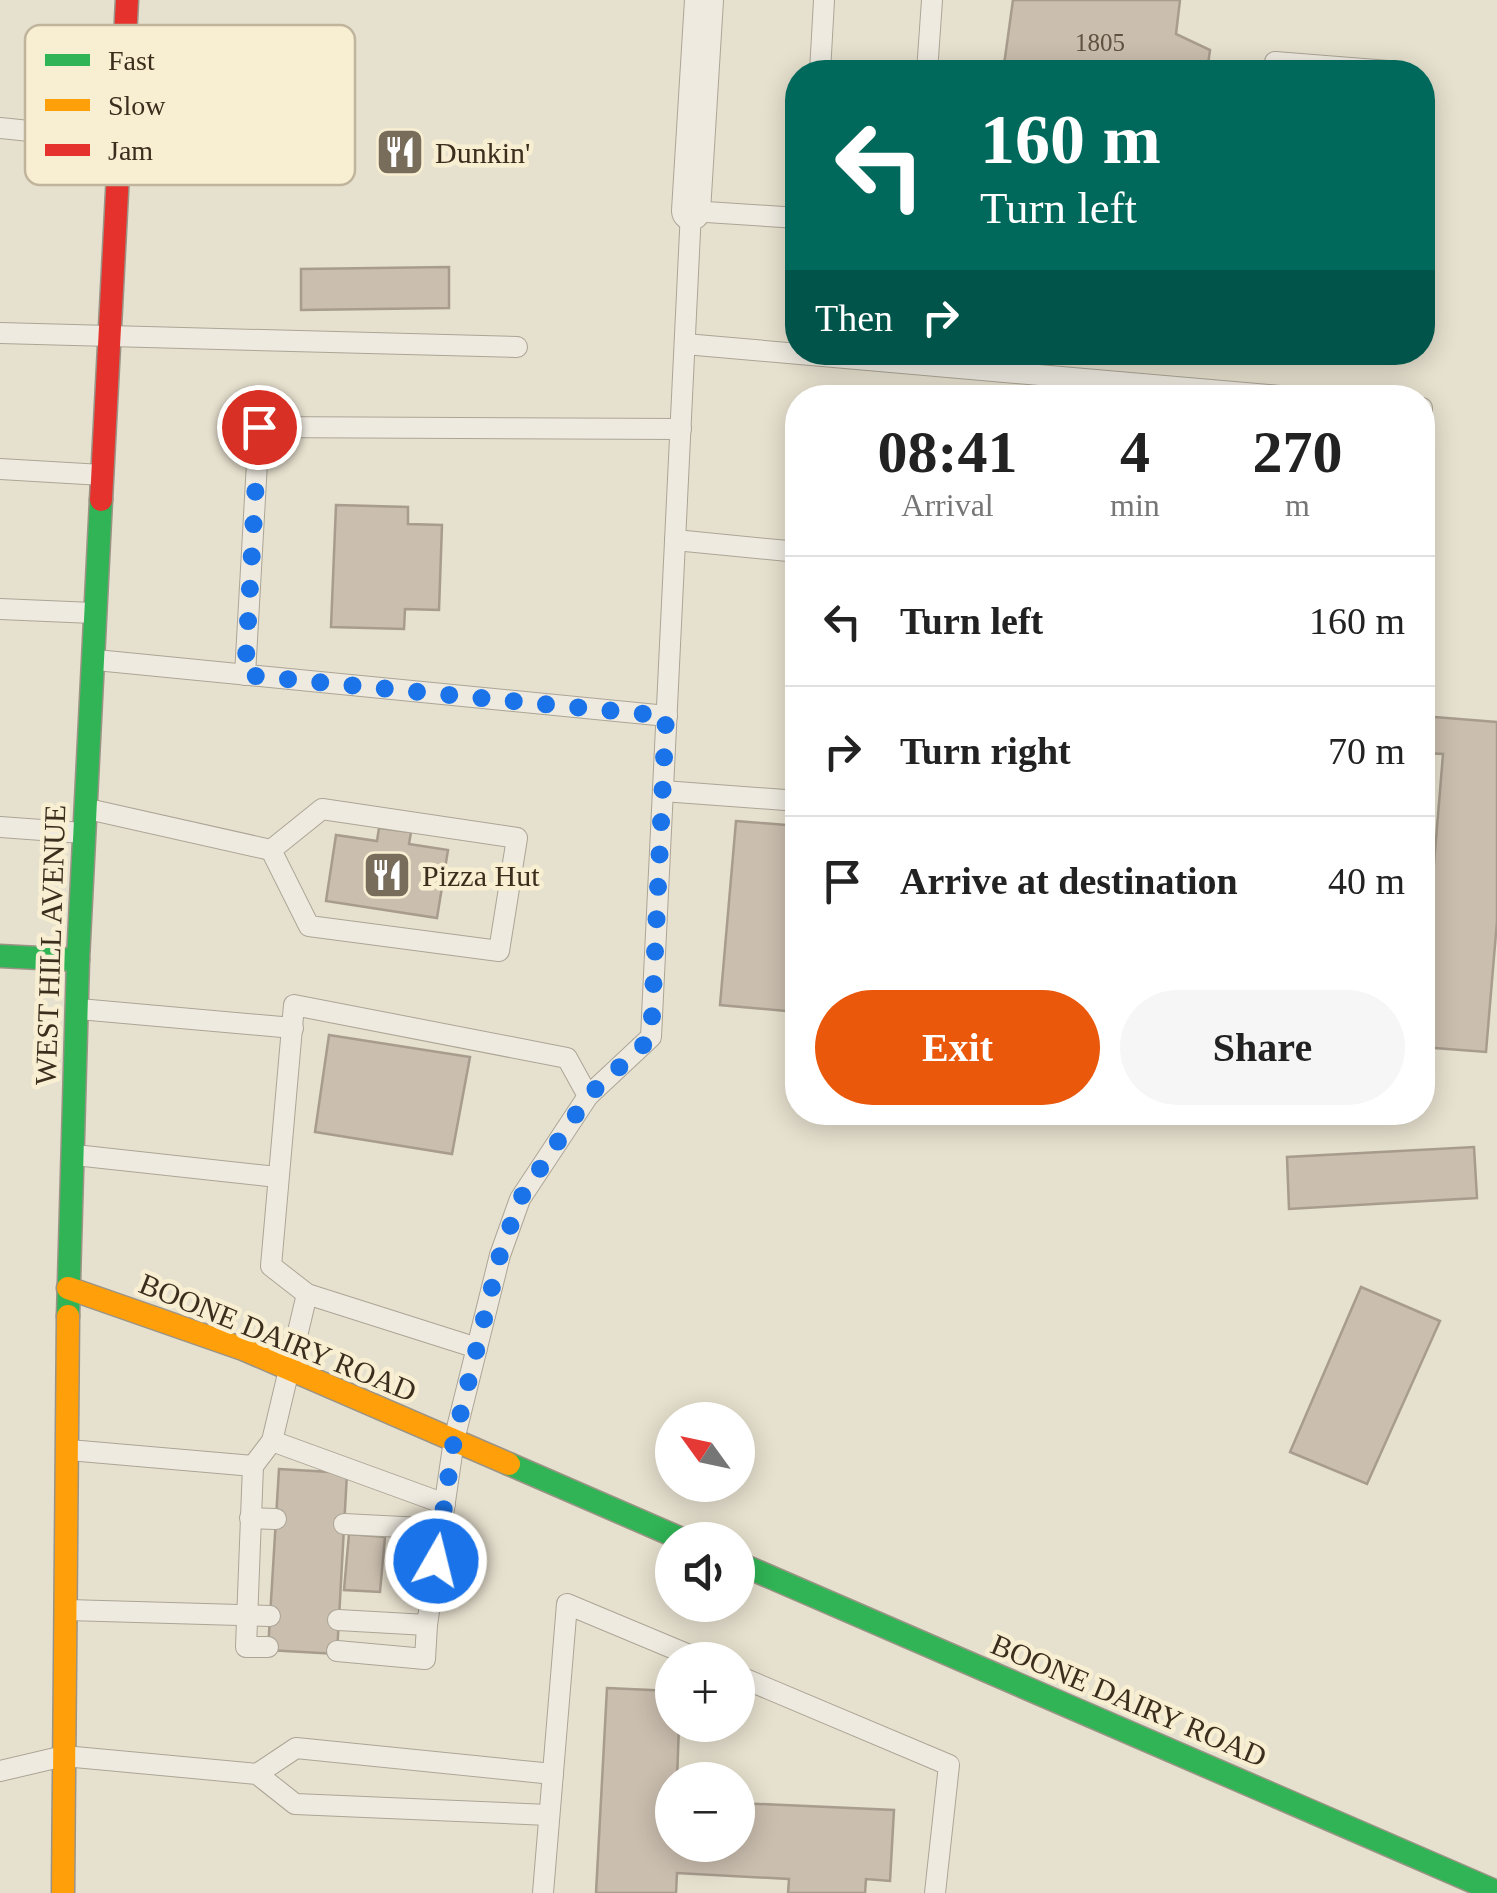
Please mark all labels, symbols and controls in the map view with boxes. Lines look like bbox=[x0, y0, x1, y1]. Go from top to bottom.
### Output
legend bbox=[25, 25, 355, 185]
house number: 1805 bbox=[1075, 29, 1125, 56]
text: Fast bbox=[108, 45, 155, 76]
text: Slow bbox=[108, 90, 166, 121]
icon: left bbox=[815, 100, 945, 230]
text: 160 m bbox=[980, 101, 1161, 178]
restaurant icon: Dunkin' bbox=[374, 126, 426, 178]
text: Jam bbox=[108, 135, 153, 166]
place label: Dunkin' bbox=[435, 136, 530, 169]
text: Turn left bbox=[980, 183, 1137, 233]
icon: right bbox=[913, 290, 968, 345]
text: Then bbox=[815, 297, 893, 339]
pin bbox=[217, 385, 302, 470]
icon: arrive bbox=[232, 400, 287, 455]
text: 08:41 bbox=[878, 419, 1018, 485]
text: 4 bbox=[1120, 419, 1150, 485]
text: 270 bbox=[1252, 419, 1342, 485]
text: Arrival bbox=[901, 487, 994, 523]
text: min bbox=[1110, 487, 1160, 523]
text: m bbox=[1285, 487, 1310, 523]
icon: left bbox=[815, 594, 870, 649]
text: Turn left bbox=[900, 600, 1043, 642]
text: 160 m bbox=[1309, 600, 1405, 642]
icon: right bbox=[815, 724, 870, 779]
text: Turn right bbox=[900, 730, 1071, 772]
text: 70 m bbox=[1328, 730, 1405, 772]
street label: WEST HILL AVENUE bbox=[29, 804, 71, 1086]
restaurant icon: Pizza Hut bbox=[361, 849, 413, 901]
icon: arrive bbox=[815, 854, 870, 909]
place label: Pizza Hut bbox=[422, 859, 540, 892]
text: Arrive at destination bbox=[900, 860, 1238, 902]
text: 40 m bbox=[1328, 860, 1405, 902]
button: Exit bbox=[815, 990, 1100, 1105]
button: Share bbox=[1120, 990, 1405, 1105]
street label: BOONE DAIRY ROAD bbox=[135, 1266, 421, 1408]
north arrow bbox=[655, 1402, 755, 1502]
map controls bbox=[655, 1402, 755, 1862]
position arrow bbox=[384, 1509, 488, 1613]
button: sound bbox=[655, 1522, 755, 1622]
street label: BOONE DAIRY ROAD bbox=[987, 1627, 1271, 1773]
button: + bbox=[655, 1642, 755, 1742]
button: − bbox=[655, 1762, 755, 1862]

